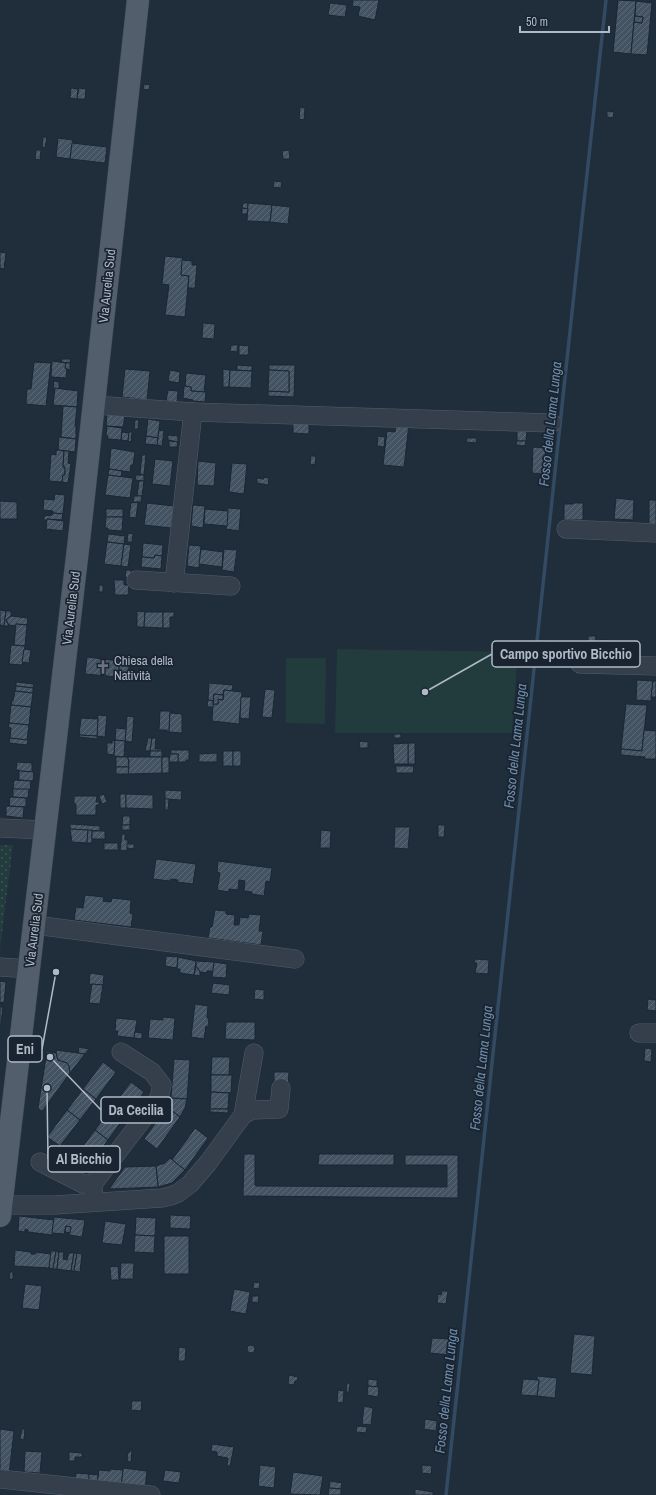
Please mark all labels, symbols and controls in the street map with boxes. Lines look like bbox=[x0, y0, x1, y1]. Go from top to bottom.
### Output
scale bar bbox=[520, 8, 609, 34]
text: 50 m bbox=[526, 14, 548, 30]
street label: Via Aurelia Sud bbox=[95, 248, 119, 324]
water label: Fosso della Lama Lunga bbox=[534, 361, 566, 487]
street label: Via Aurelia Sud bbox=[58, 570, 84, 646]
callout: Campo sportivo Bicchio bbox=[492, 641, 640, 667]
text: Campo sportivo Bicchio bbox=[500, 645, 632, 663]
place label: Chiesa della Natività bbox=[114, 652, 173, 684]
church icon: Chiesa della Natività bbox=[95, 659, 111, 675]
water label: Fosso della Lama Lunga bbox=[499, 683, 531, 809]
street label: Via Aurelia Sud bbox=[21, 892, 47, 968]
water label: Fosso della Lama Lunga bbox=[465, 1005, 497, 1131]
callout: Eni bbox=[8, 1036, 42, 1062]
text: Eni bbox=[16, 1040, 34, 1058]
callout: Da Cecilia bbox=[101, 1097, 172, 1123]
text: Da Cecilia bbox=[109, 1101, 164, 1119]
callout: Al Bicchio bbox=[48, 1146, 120, 1172]
text: Al Bicchio bbox=[56, 1150, 112, 1168]
water label: Fosso della Lama Lunga bbox=[430, 1328, 462, 1454]

